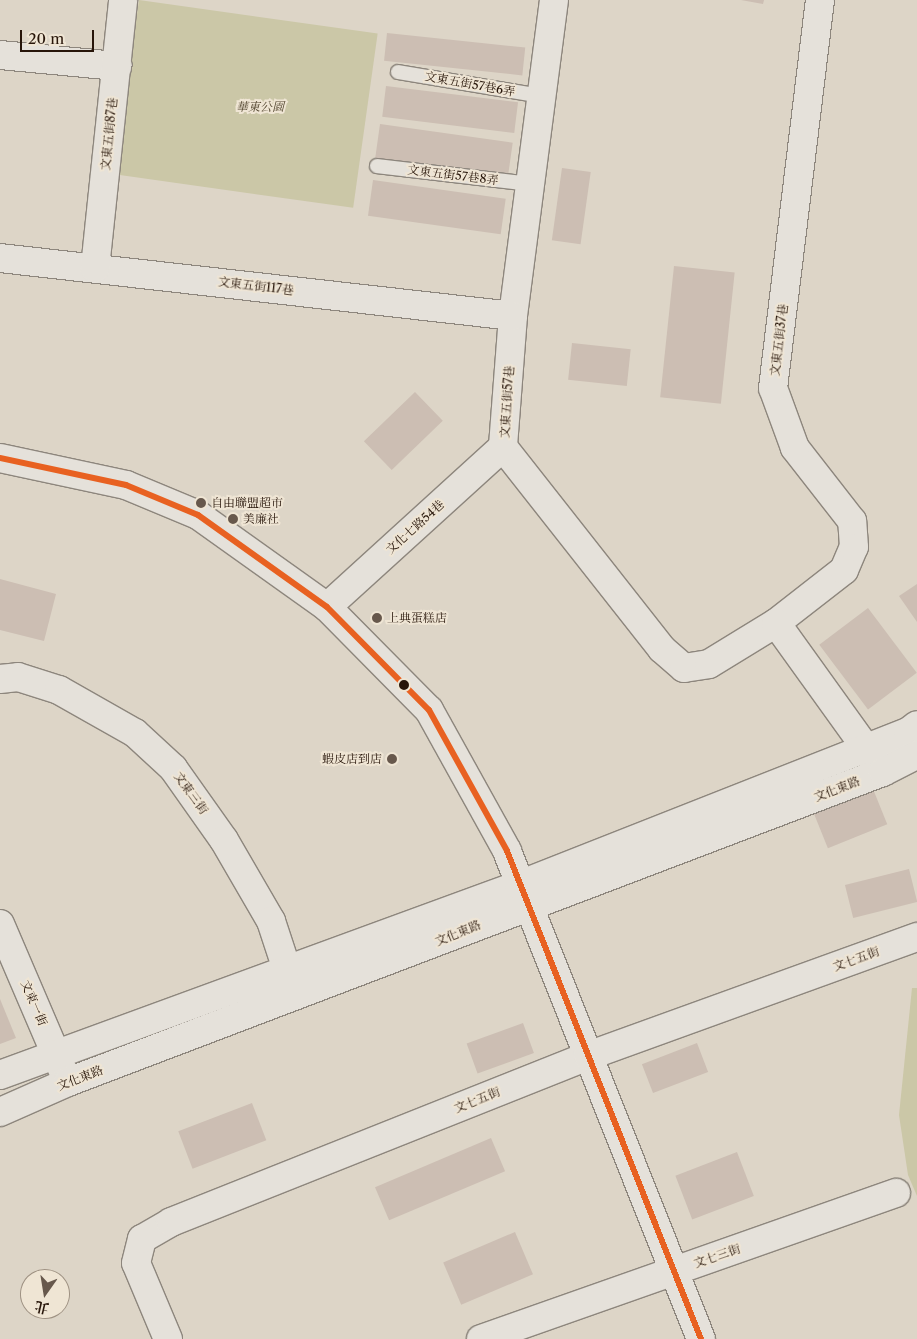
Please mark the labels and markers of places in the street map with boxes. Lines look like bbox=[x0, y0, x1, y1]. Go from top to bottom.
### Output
place label: 自由聯盟超市 bbox=[211, 496, 283, 510]
marker: 自由聯盟超市 bbox=[195, 497, 207, 509]
place label: 美廉社 bbox=[243, 512, 279, 526]
marker: 美廉社 bbox=[227, 513, 239, 525]
place label: 上典蛋糕店 bbox=[387, 611, 447, 625]
marker: 上典蛋糕店 bbox=[371, 612, 383, 624]
unlabelled marker bbox=[399, 680, 409, 690]
place label: 蝦皮店到店 bbox=[322, 752, 382, 766]
marker: 蝦皮店到店 bbox=[386, 753, 398, 765]

